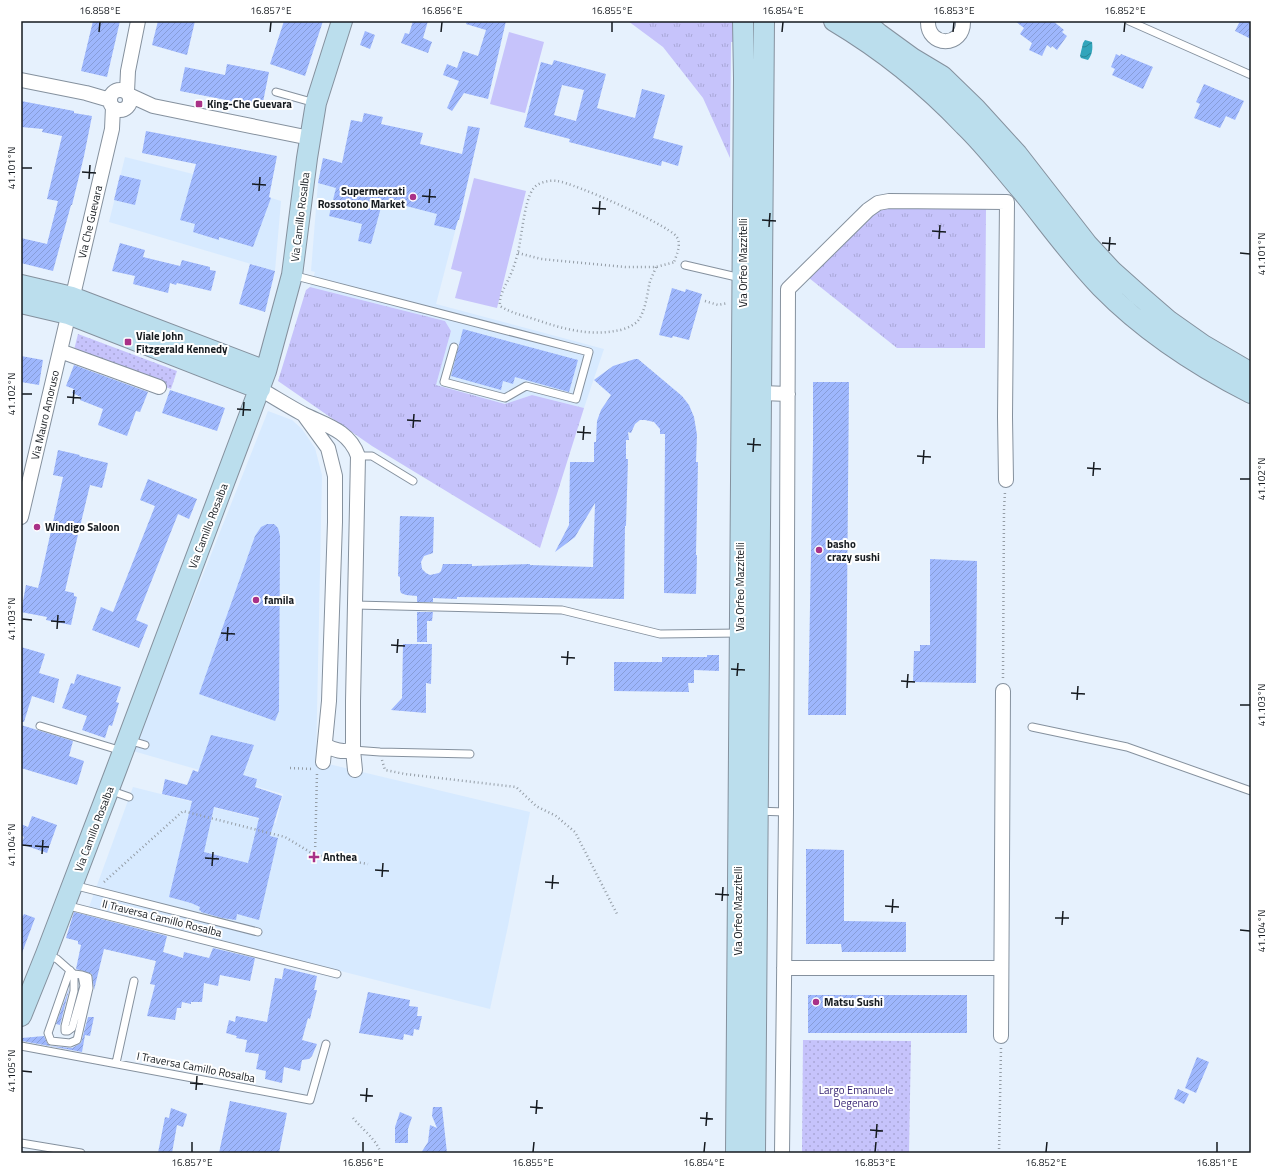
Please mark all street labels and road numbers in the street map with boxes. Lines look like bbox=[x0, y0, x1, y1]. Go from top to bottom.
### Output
street label: Via Camillo Rosalba bbox=[287, 171, 313, 263]
street label: Via Che Guevara bbox=[74, 183, 106, 260]
street label: Via Orfeo Mazzitelli bbox=[735, 218, 751, 308]
street label: Via Mauro Amoruso bbox=[27, 368, 63, 461]
street label: Via Camillo Rosalba bbox=[184, 481, 232, 571]
street label: Via Orfeo Mazzitelli bbox=[732, 542, 748, 632]
street label: Via Camillo Rosalba bbox=[70, 784, 118, 874]
street label: Via Orfeo Mazzitelli bbox=[730, 866, 746, 956]
street label: II Traversa Camillo Rosalba bbox=[100, 895, 224, 941]
street label: I Traversa Camillo Rosalba bbox=[135, 1048, 257, 1086]

